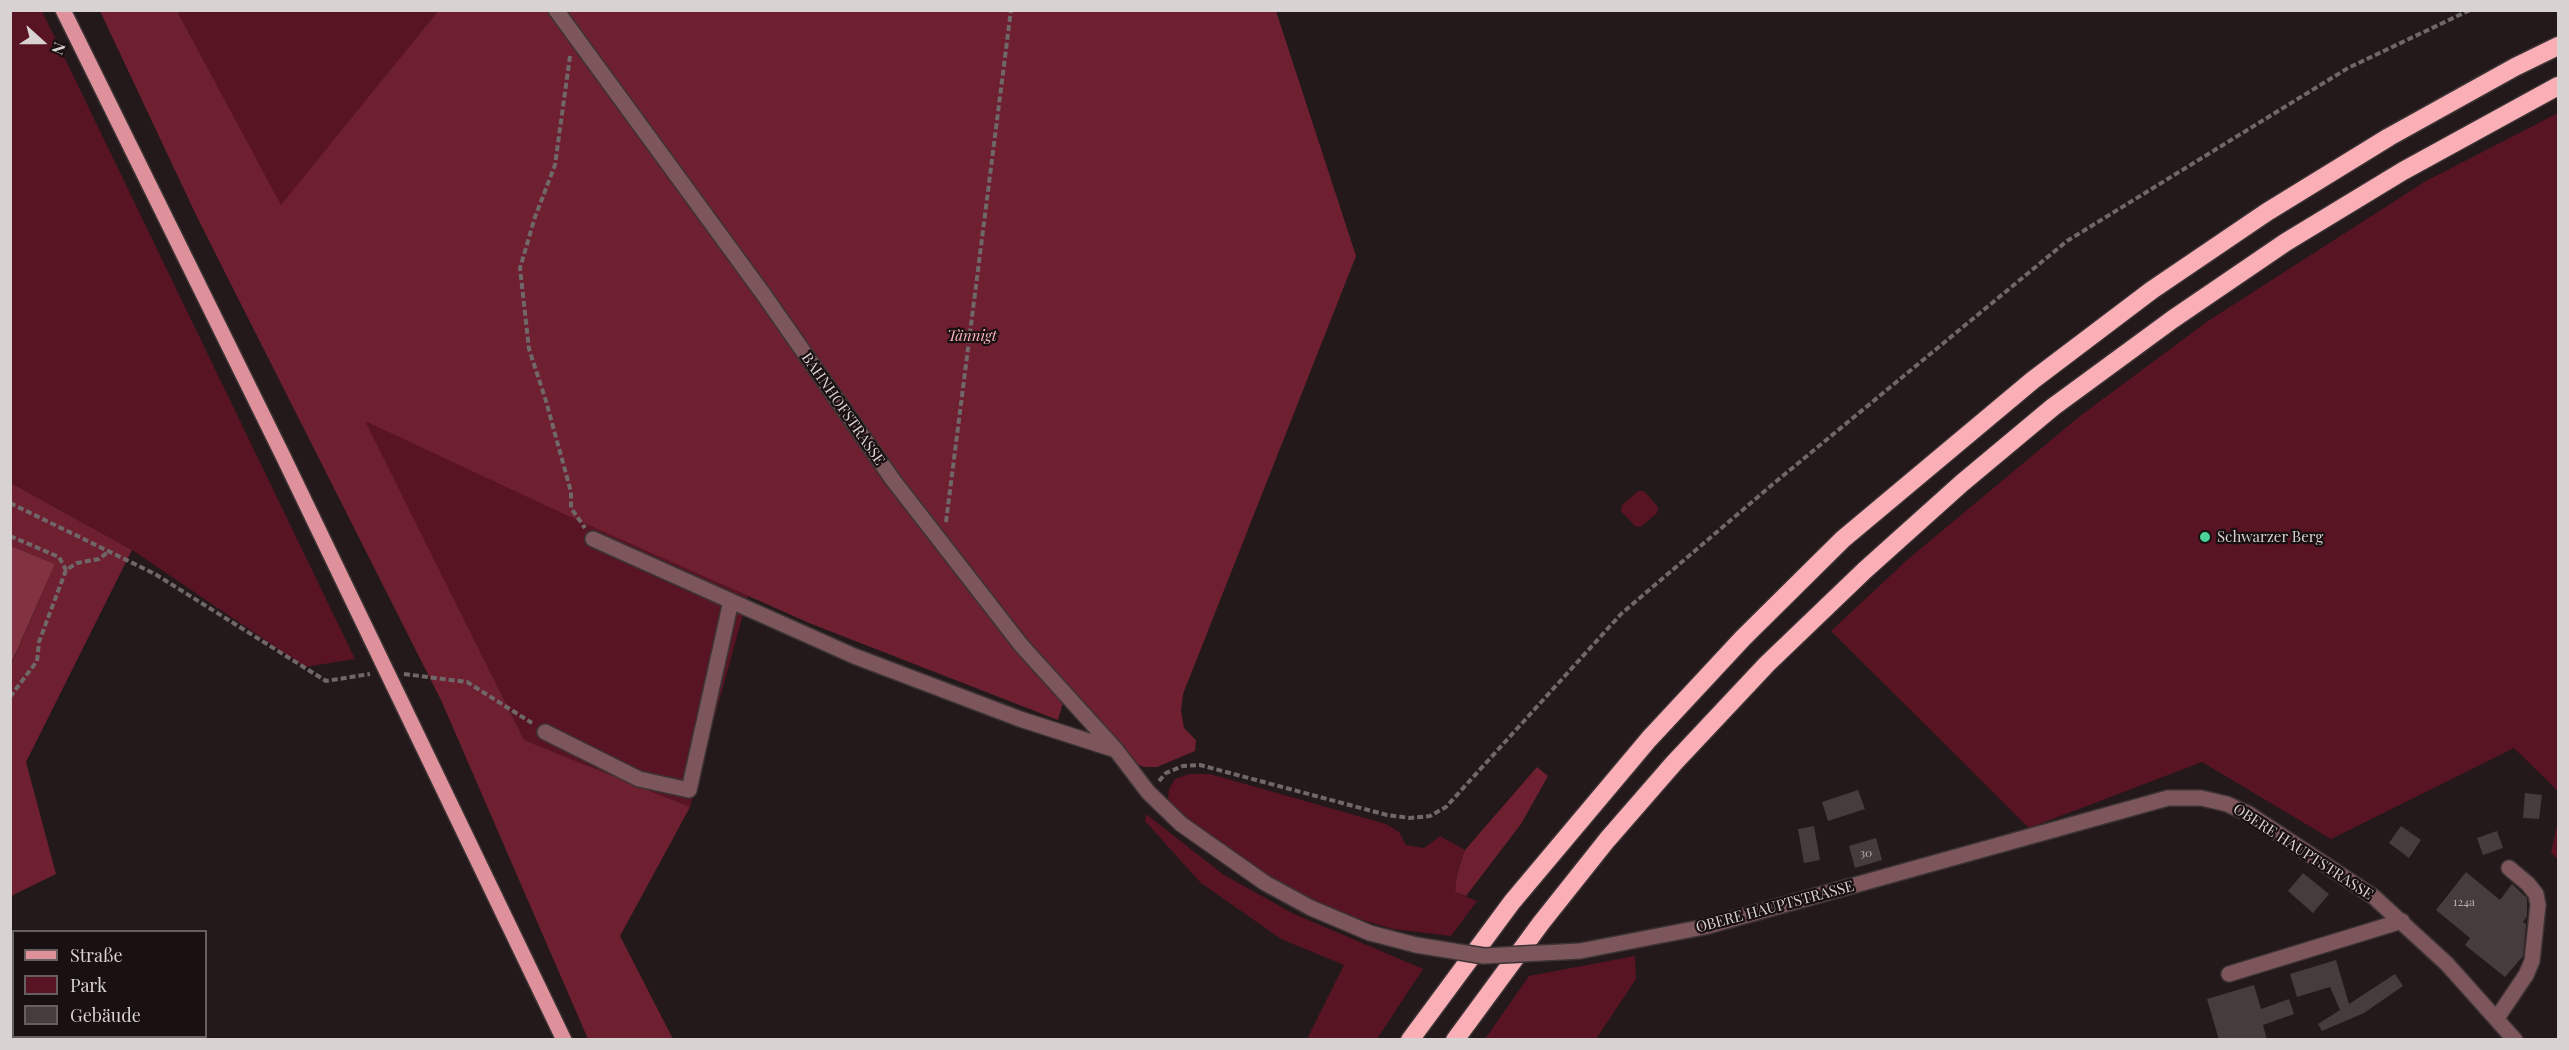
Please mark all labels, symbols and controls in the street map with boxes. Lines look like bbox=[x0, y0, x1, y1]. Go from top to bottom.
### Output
north arrow bbox=[12, 12, 72, 72]
text: N bbox=[47, 39, 71, 58]
park label: Tännigt bbox=[947, 327, 997, 345]
street label: BAHNHOFSTRASSE bbox=[797, 349, 889, 469]
place label: Schwarzer Berg bbox=[2217, 528, 2323, 546]
marker: Schwarzer Berg bbox=[2198, 530, 2212, 544]
street label: OBERE HAUPTSTRASSE bbox=[2230, 800, 2376, 904]
house number: 30 bbox=[1860, 846, 1872, 860]
street label: OBERE HAUPTSTRASSE bbox=[1694, 877, 1856, 937]
house number: 124a bbox=[2453, 895, 2475, 909]
legend bbox=[12, 930, 207, 1038]
text: Straße bbox=[70, 943, 123, 967]
text: Park bbox=[70, 973, 107, 997]
text: Gebäude bbox=[70, 1003, 141, 1027]

